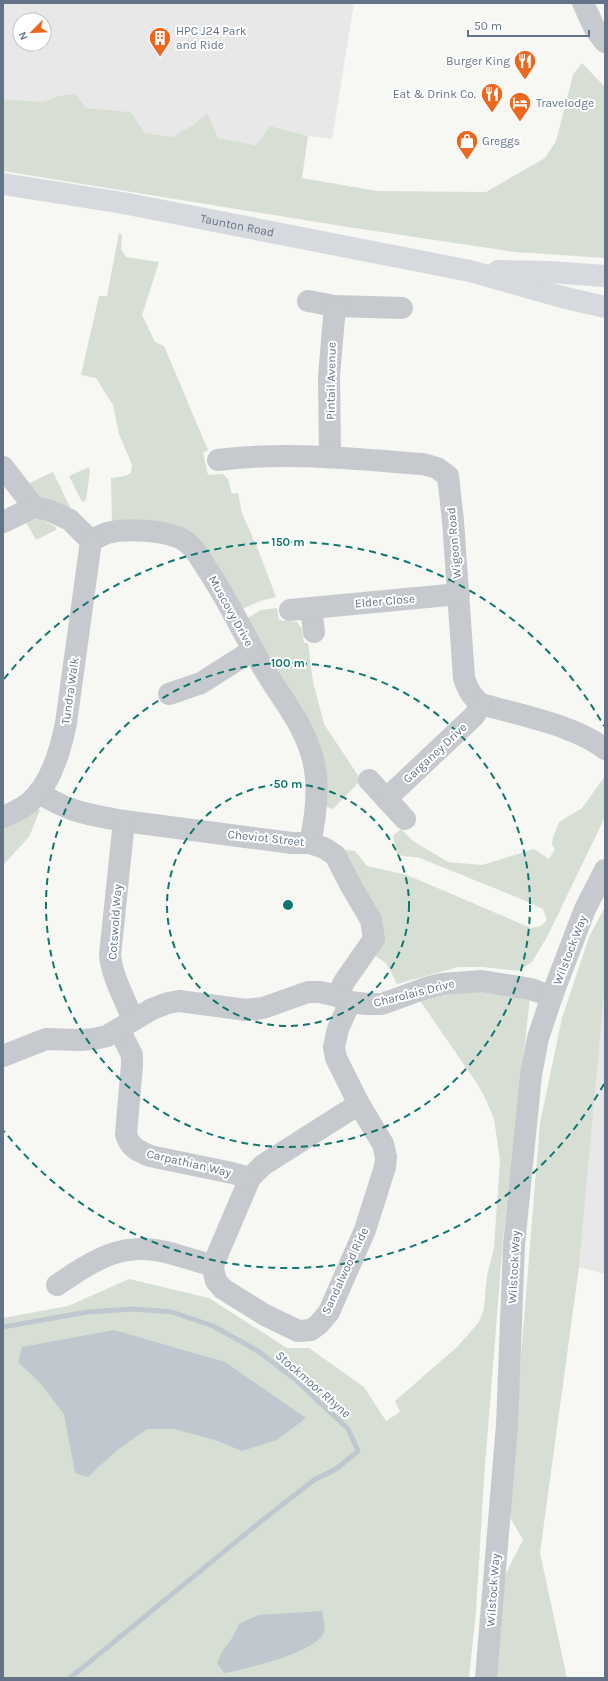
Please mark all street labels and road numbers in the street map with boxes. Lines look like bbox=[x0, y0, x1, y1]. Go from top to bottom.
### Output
street label: Taunton Road bbox=[199, 211, 275, 239]
street label: Pintail Avenue bbox=[323, 342, 339, 420]
street label: Wigeon Road bbox=[444, 507, 464, 579]
street label: Muscovy Drive bbox=[206, 573, 256, 649]
street label: Elder Close bbox=[354, 591, 416, 611]
street label: Tundra Walk bbox=[58, 656, 82, 725]
street label: Garganey Drive bbox=[400, 720, 470, 786]
street label: Cheviot Street bbox=[227, 827, 306, 849]
street label: Cotswold Way bbox=[105, 883, 125, 960]
street label: Wilstock Way bbox=[550, 913, 590, 987]
street label: Charolais Drive bbox=[372, 976, 456, 1010]
street label: Carpathian Way bbox=[145, 1146, 233, 1180]
street label: Sandalwood Ride bbox=[319, 1225, 371, 1317]
street label: Wilstock Way bbox=[505, 1230, 523, 1304]
street label: Wilstock Way bbox=[483, 1553, 503, 1627]

